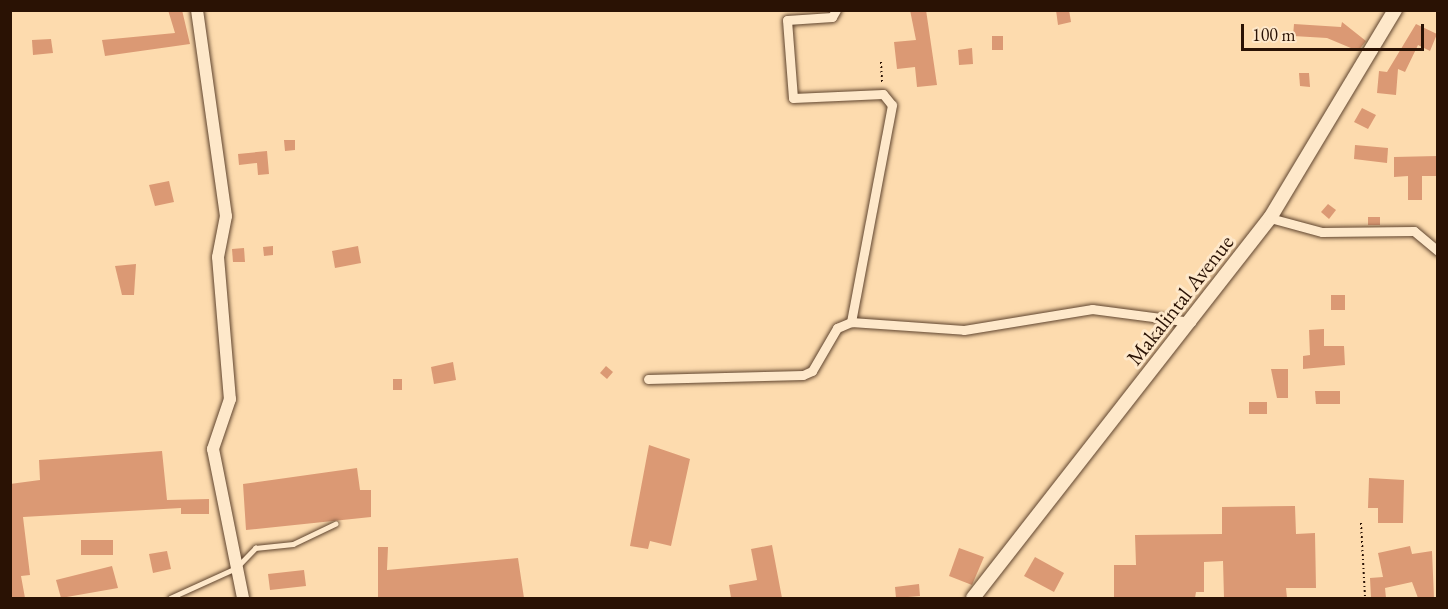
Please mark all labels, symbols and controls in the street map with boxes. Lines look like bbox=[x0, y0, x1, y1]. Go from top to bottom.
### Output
scale bar bbox=[1244, 12, 1427, 50]
text: 100 m bbox=[1252, 23, 1296, 46]
street label: Makalintal Avenue bbox=[1121, 230, 1239, 370]

